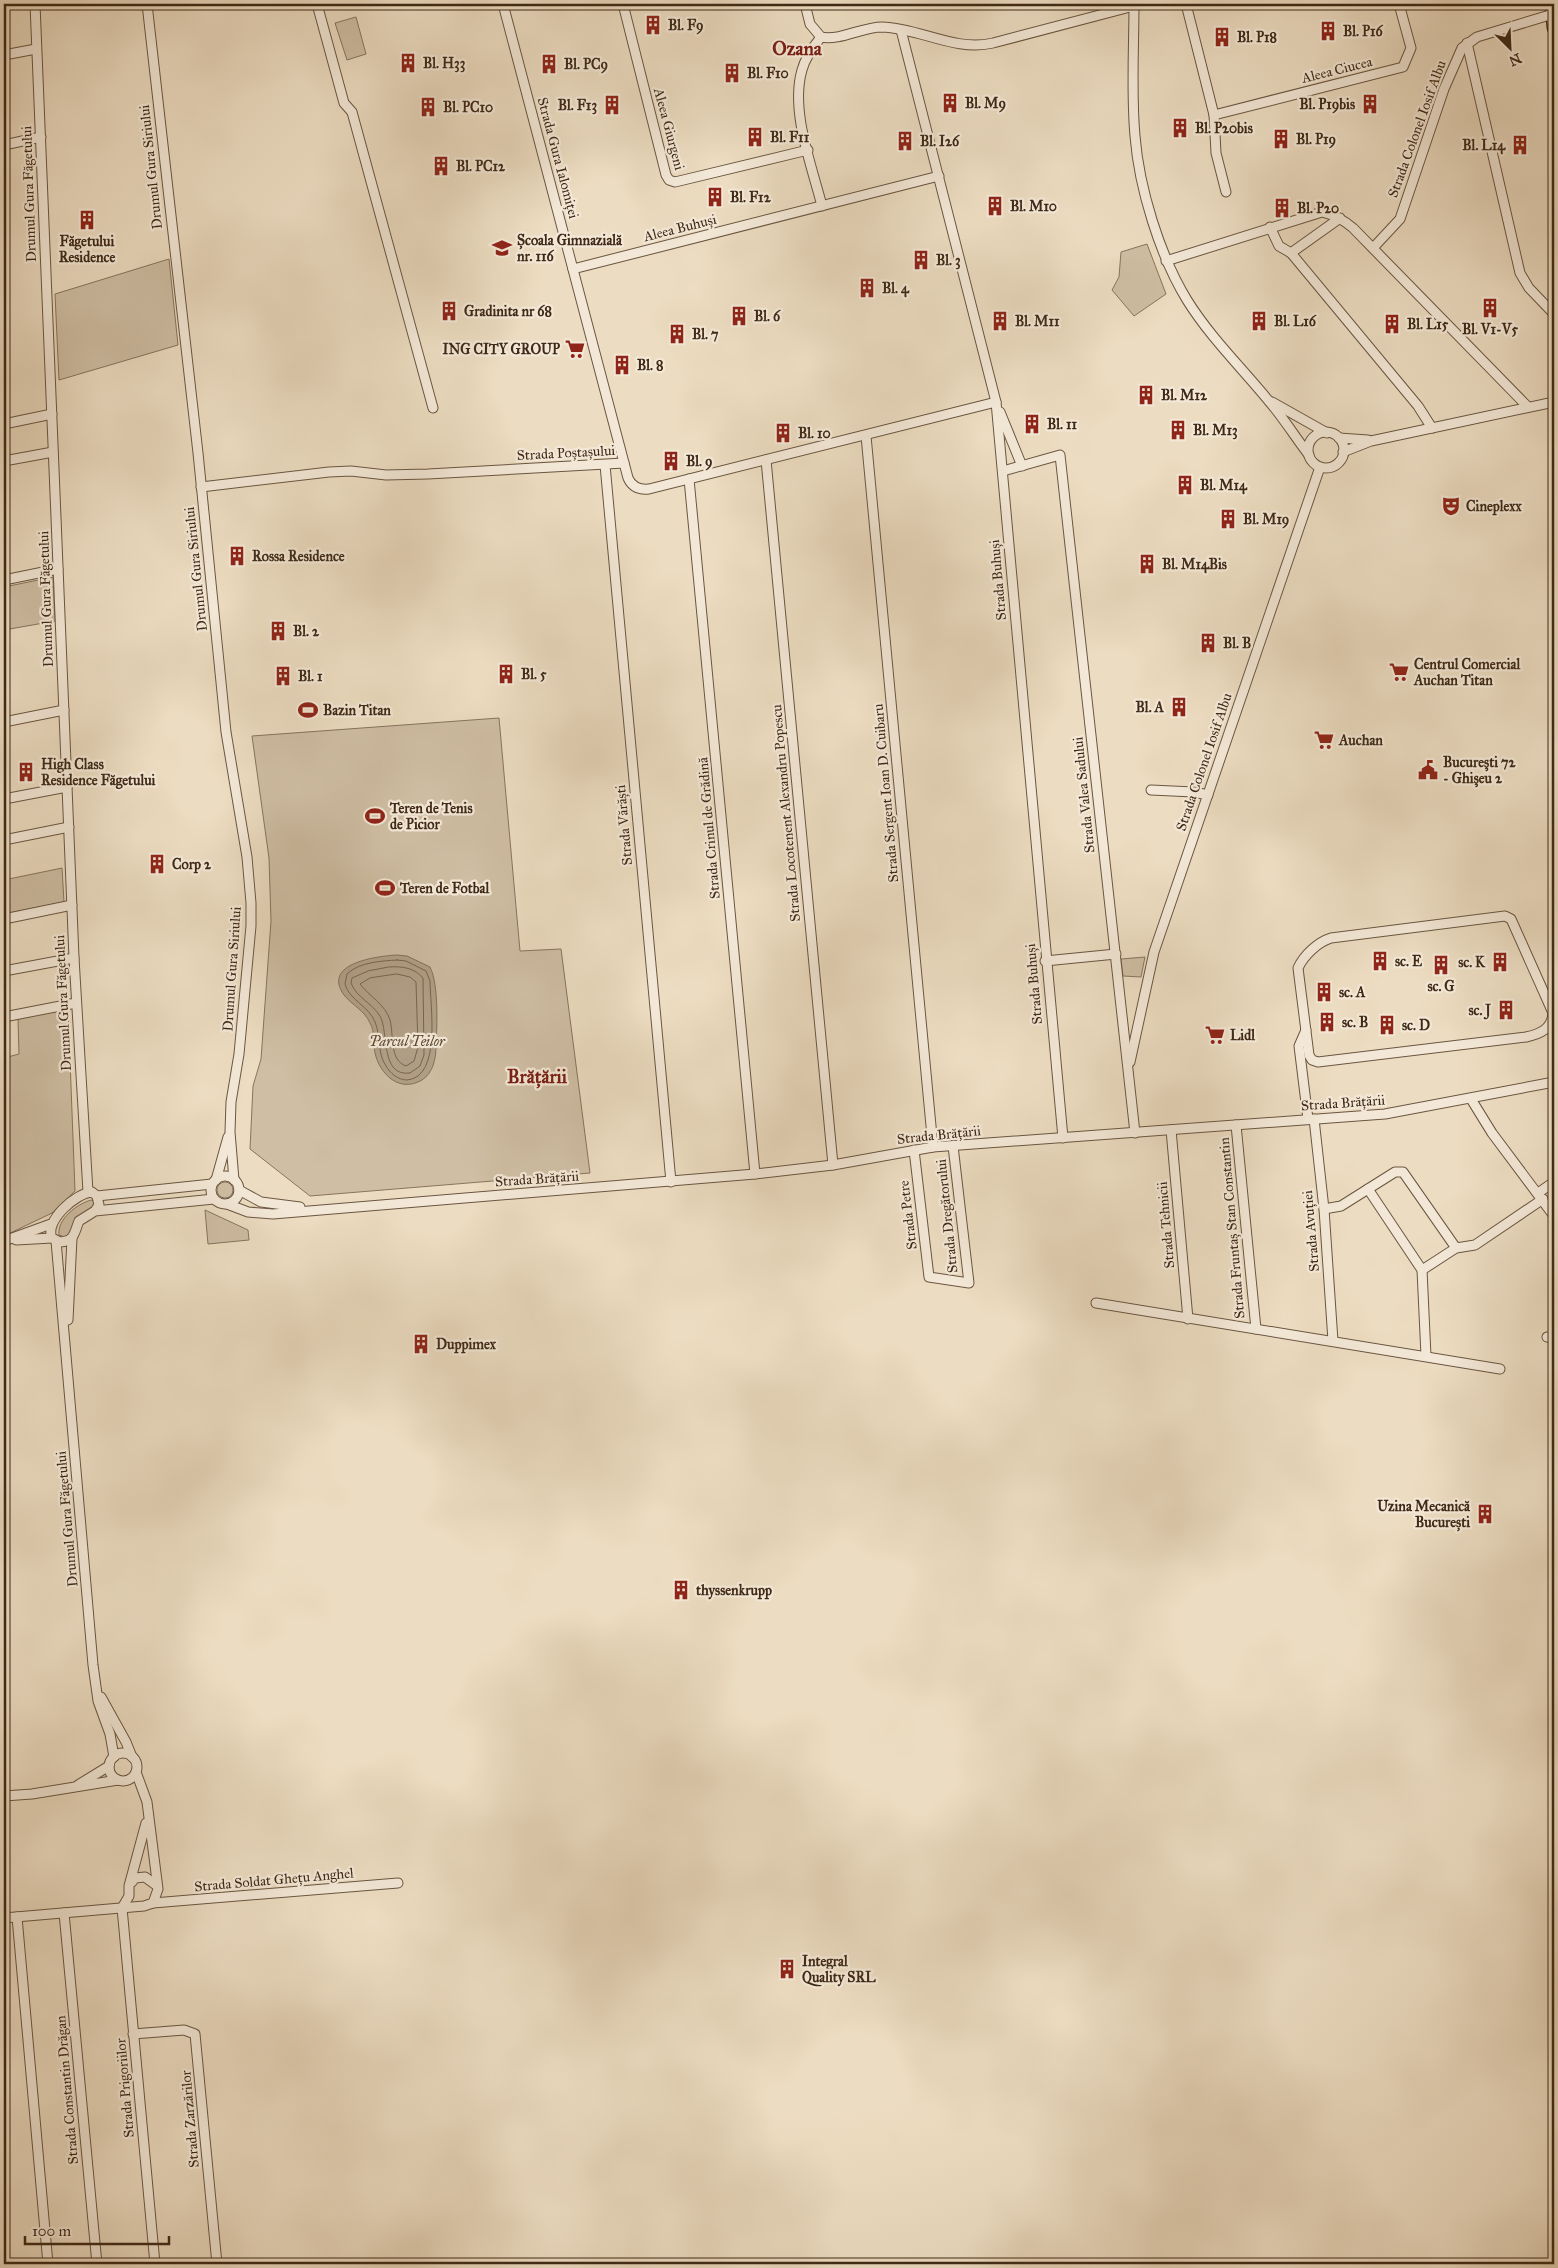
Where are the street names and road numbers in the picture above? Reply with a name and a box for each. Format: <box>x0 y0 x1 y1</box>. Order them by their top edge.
street label: Aleea Ciucea <box>1299 53 1374 87</box>
street label: Strada Colonel Iosif Albu <box>1384 58 1450 200</box>
street label: Aleea Giurgeni <box>650 85 688 172</box>
street label: Strada Gura Ialomiței <box>534 95 582 221</box>
street label: Drumul Gura Siriului <box>136 104 166 230</box>
street label: Drumul Gura Făgetului <box>18 125 40 262</box>
street label: Aleea Buhuși <box>641 211 718 246</box>
street label: Strada Poștașului <box>516 442 616 464</box>
street label: Drumul Gura Siriului <box>181 506 211 632</box>
street label: Drumul Gura Făgetului <box>35 530 57 667</box>
street label: Strada Buhuși <box>986 539 1010 621</box>
street label: Strada Colonel Iosif Albu <box>1172 690 1236 833</box>
street label: Strada Sergent Ioan D. Cuibaru <box>870 702 902 883</box>
street label: Strada Locotenent Alexandru Popescu <box>768 703 804 922</box>
street label: Strada Valea Sadului <box>1069 736 1099 854</box>
street label: Strada Crinul de Grădină <box>694 756 724 900</box>
street label: Strada Vărăști <box>612 784 636 866</box>
street label: Drumul Gura Siriului <box>219 906 245 1032</box>
street label: Drumul Gura Făgetului <box>51 934 75 1072</box>
street label: Strada Buhuși <box>1022 943 1046 1025</box>
street label: Strada Brățării <box>1300 1092 1386 1114</box>
street label: Strada Brățării <box>896 1122 982 1148</box>
street label: Strada Fruntaș Stan Constantin <box>1216 1136 1248 1319</box>
street label: Strada Dregătorului <box>933 1158 961 1274</box>
street label: Strada Brățării <box>494 1168 580 1190</box>
street label: Strada Petre <box>895 1179 921 1251</box>
street label: Strada Tehnicii <box>1154 1181 1178 1269</box>
street label: Strada Avuției <box>1299 1189 1323 1272</box>
street label: Drumul Gura Făgetului <box>53 1450 81 1588</box>
street label: Strada Soldat Ghețu Anghel <box>194 1865 355 1895</box>
street label: Strada Constantin Drăgan <box>52 2014 82 2165</box>
street label: Strada Prigoriilor <box>112 2037 138 2138</box>
street label: Strada Zarzărilor <box>177 2069 203 2168</box>

